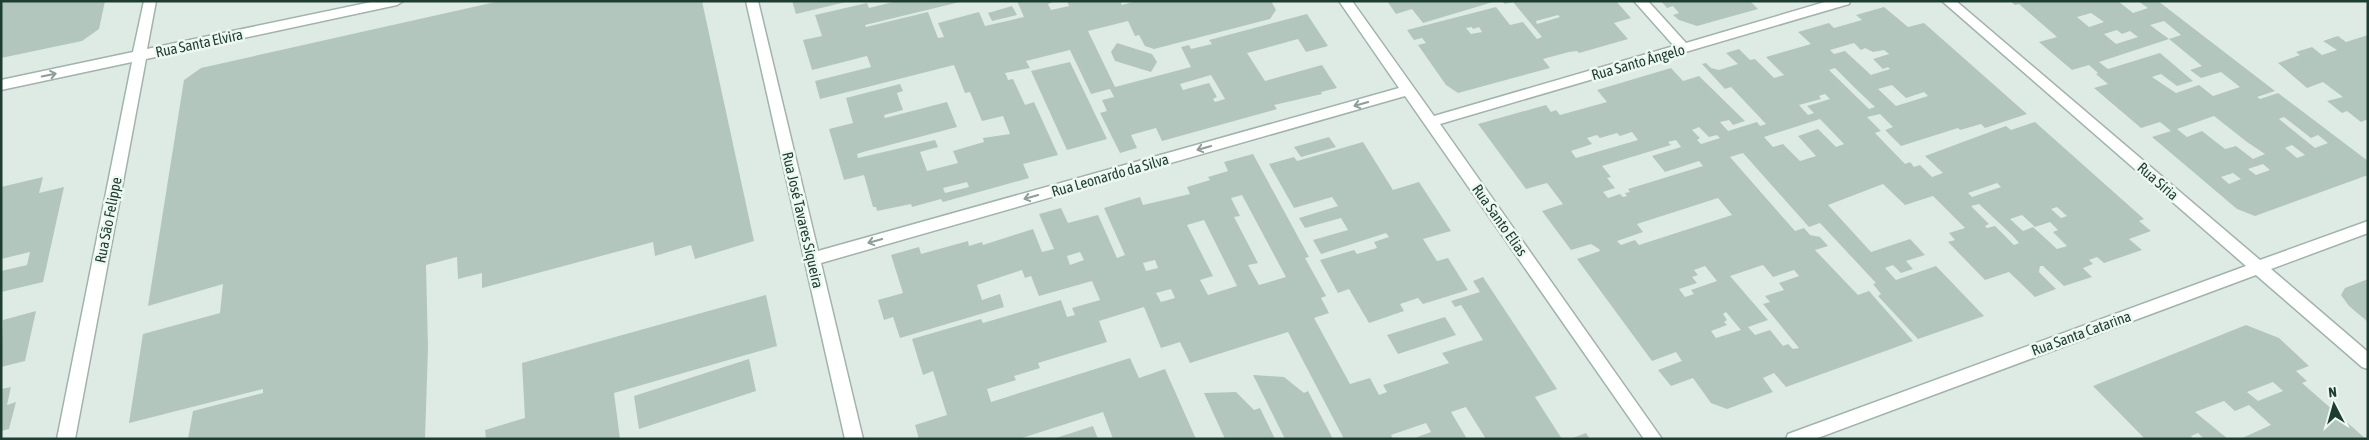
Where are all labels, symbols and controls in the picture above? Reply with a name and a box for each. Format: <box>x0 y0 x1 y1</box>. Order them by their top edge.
street label: Rua Santa Elvira <box>154 25 244 61</box>
street label: Rua Santo Ângelo <box>1589 41 1687 83</box>
one-way arrow <box>40 70 56 79</box>
one-way arrow <box>1353 99 1369 109</box>
one-way arrow <box>1197 144 1213 153</box>
street label: Rua José Tavares Siqueira <box>779 150 827 290</box>
street label: Rua Leonardo da Silva <box>1050 150 1171 200</box>
street label: Rua Síria <box>2134 159 2182 203</box>
street label: Rua São Felippe <box>91 175 125 264</box>
street label: Rua Santo Elias <box>1469 181 1531 259</box>
one-way arrow <box>1024 193 1040 202</box>
one-way arrow <box>867 237 883 247</box>
street label: Rua Santa Catarina <box>2029 307 2133 359</box>
north arrow <box>2309 380 2359 430</box>
text: N <box>2328 384 2338 400</box>

